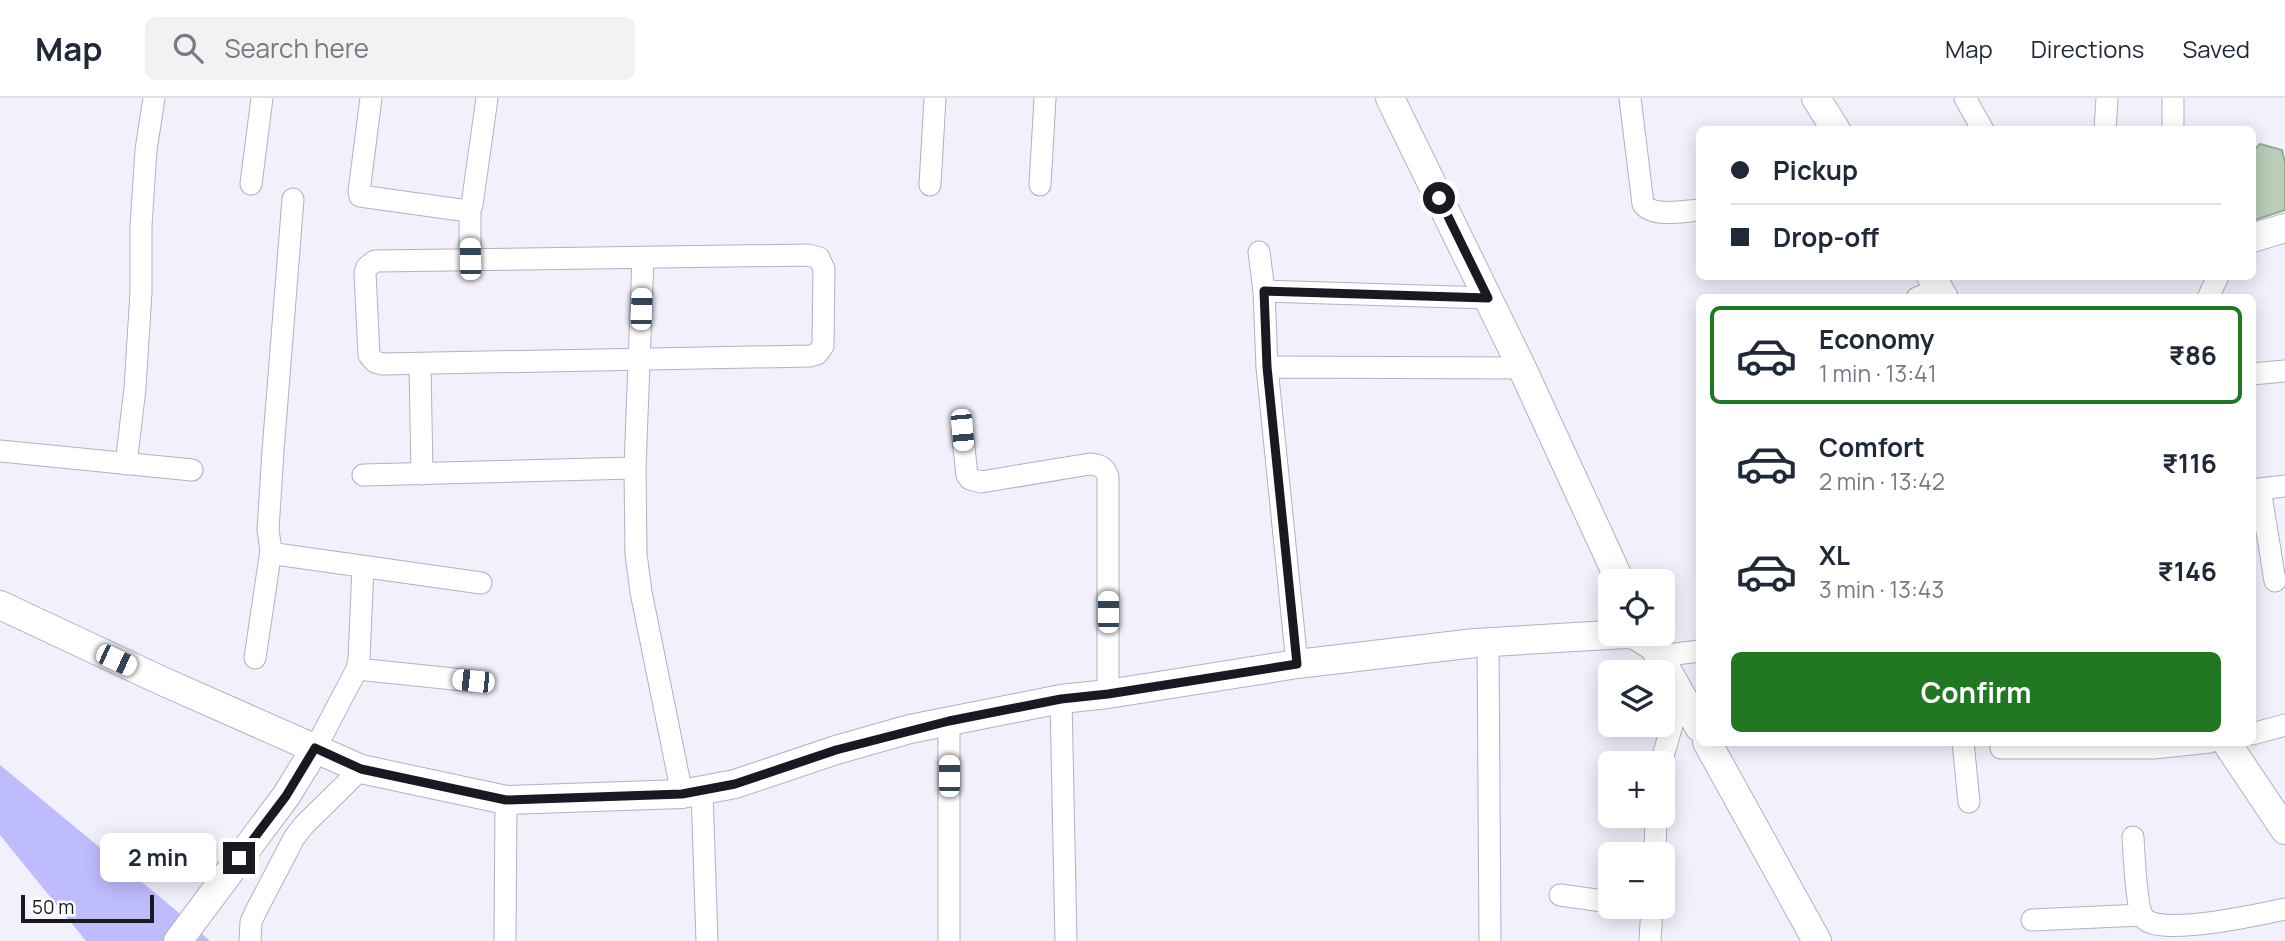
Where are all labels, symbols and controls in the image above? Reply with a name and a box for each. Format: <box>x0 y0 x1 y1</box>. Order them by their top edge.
search box <box>145 17 635 80</box>
text: Map <box>35 26 103 71</box>
icon: search <box>169 29 207 67</box>
text: Search here <box>225 30 369 66</box>
text: Map <box>1945 32 1993 65</box>
text: Directions <box>2031 32 2144 65</box>
text: Saved <box>2182 32 2250 65</box>
text: Pickup <box>1773 152 1858 188</box>
route start <box>1423 182 1455 214</box>
text: Drop-off <box>1773 219 1879 255</box>
car <box>460 238 481 280</box>
car <box>630 288 653 330</box>
text: Economy <box>1819 321 1934 357</box>
icon: car <box>1735 324 1798 387</box>
text: ₹86 <box>2169 337 2217 373</box>
text: 1 min · 13:41 <box>1819 357 1937 389</box>
car <box>950 408 975 452</box>
text: Comfort <box>1819 429 1925 465</box>
icon: car <box>1735 432 1798 495</box>
text: ₹116 <box>2162 445 2217 481</box>
text: 2 min · 13:42 <box>1819 465 1945 497</box>
text: XL <box>1819 537 1850 573</box>
icon: car <box>1735 540 1798 603</box>
text: ₹146 <box>2158 553 2217 589</box>
map controls <box>1598 569 1675 919</box>
button: locate <box>1598 569 1675 646</box>
text: 3 min · 13:43 <box>1819 573 1944 605</box>
car <box>1098 591 1119 633</box>
car <box>93 642 140 678</box>
button: Confirm <box>1731 652 2221 732</box>
button: layers <box>1598 660 1675 737</box>
car <box>452 668 495 694</box>
button: + <box>1598 751 1675 828</box>
car <box>939 755 960 797</box>
callout: 2 min <box>99 834 215 882</box>
text: 2 min <box>128 841 188 873</box>
route end <box>223 842 255 874</box>
button: − <box>1598 842 1675 919</box>
scale bar <box>21 892 154 924</box>
text: 50 m <box>32 894 74 920</box>

